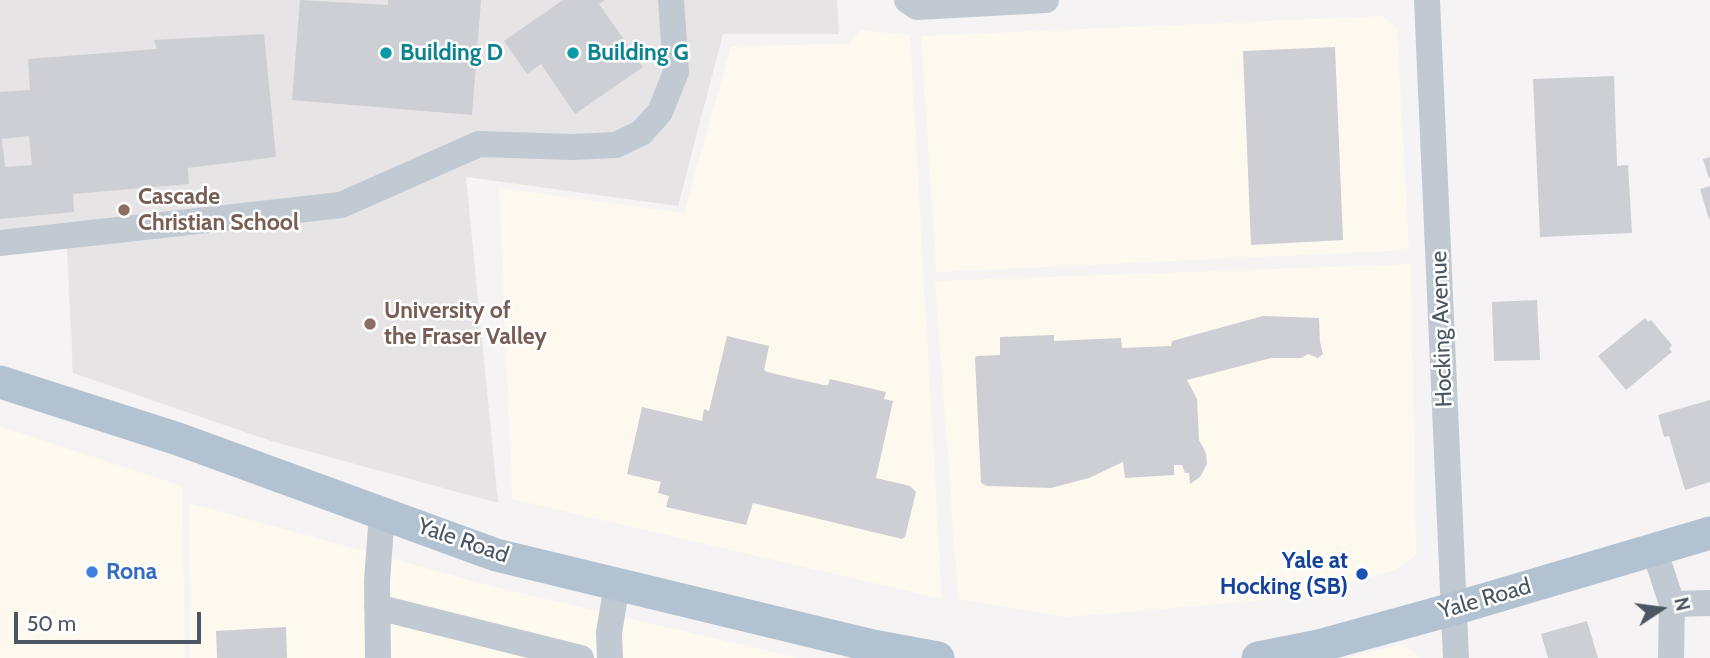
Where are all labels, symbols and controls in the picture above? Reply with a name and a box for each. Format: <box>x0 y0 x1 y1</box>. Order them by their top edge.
place label: Building D <box>400 39 503 67</box>
place label: Building G <box>587 39 689 67</box>
marker: Building D <box>378 45 394 61</box>
marker: Building G <box>565 45 581 61</box>
place label: Cascade Christian School <box>138 183 299 237</box>
marker: Cascade Christian School <box>116 202 132 218</box>
street label: Hocking Avenue <box>1425 250 1459 408</box>
place label: University of the Fraser Valley <box>384 297 547 351</box>
marker: University of the Fraser Valley <box>362 316 378 332</box>
street label: Yale Road <box>414 513 512 569</box>
place label: Yale at Hocking (SB) <box>1220 547 1348 601</box>
place label: Rona <box>106 558 157 586</box>
marker: Rona <box>84 564 100 580</box>
marker: Yale at Hocking (SB) <box>1354 566 1370 582</box>
street label: Yale Road <box>1436 573 1534 625</box>
north arrow <box>1626 574 1696 644</box>
text: N <box>1669 595 1695 613</box>
scale bar <box>18 598 205 642</box>
text: 50 m <box>27 611 76 636</box>

